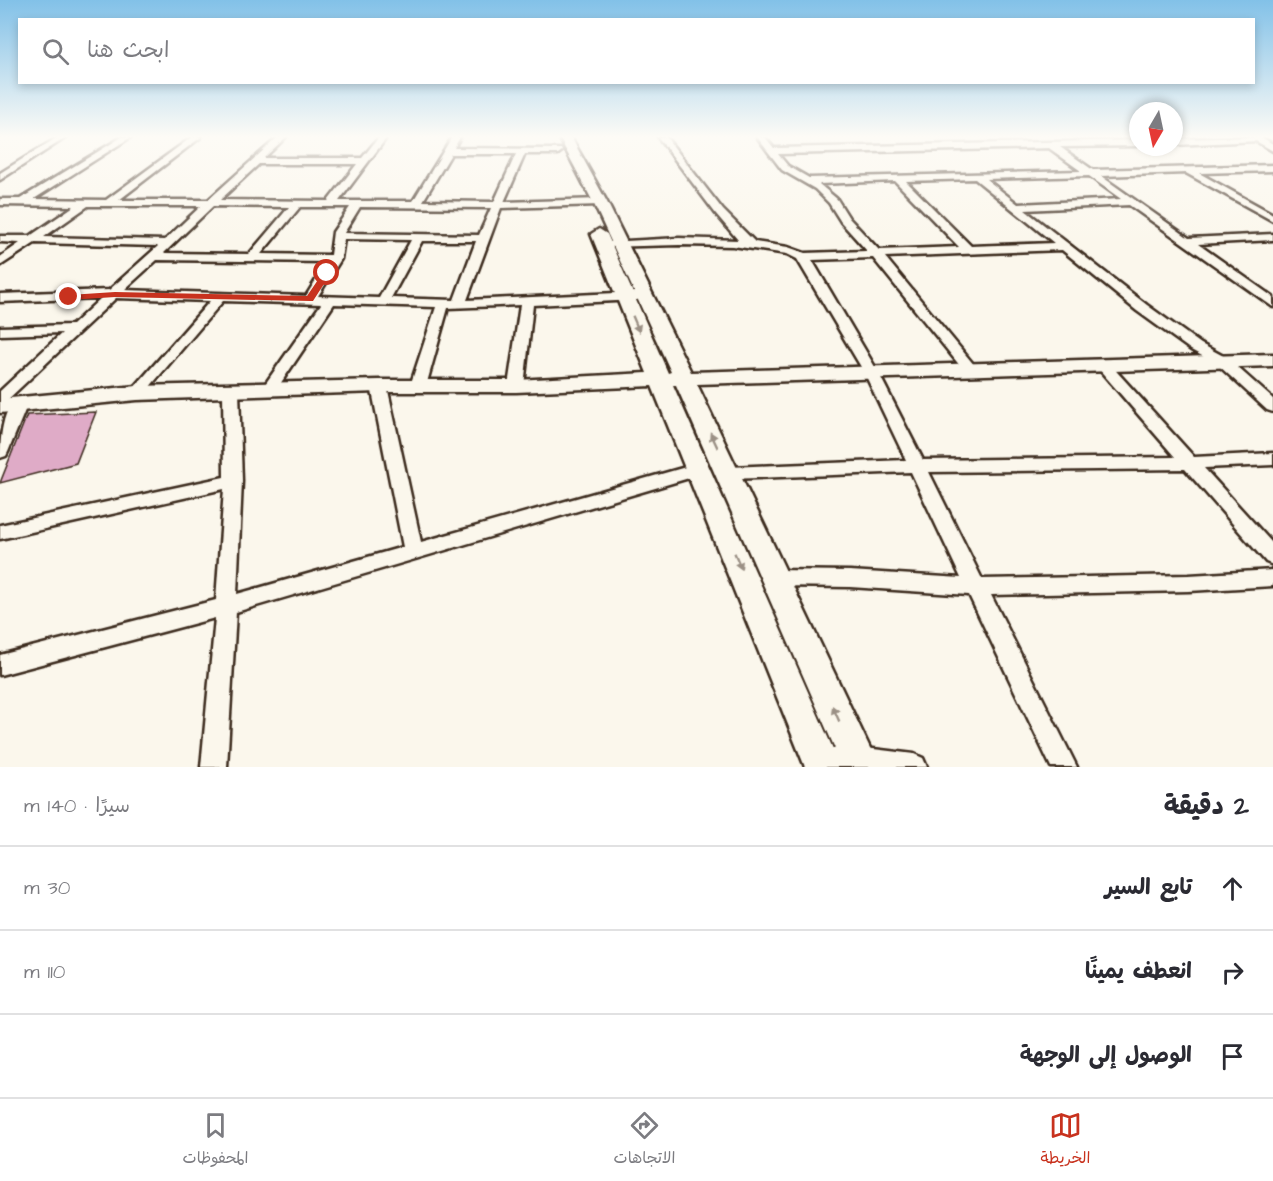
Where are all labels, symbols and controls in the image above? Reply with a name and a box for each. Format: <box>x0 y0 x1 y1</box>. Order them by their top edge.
search box <box>18 18 1255 84</box>
icon: search <box>39 35 72 68</box>
text: ابحث هنا <box>87 35 169 66</box>
north arrow <box>1129 102 1183 156</box>
route start <box>313 259 339 285</box>
route end <box>55 283 81 309</box>
one-way arrow <box>631 315 641 333</box>
one-way arrow <box>709 432 718 449</box>
one-way arrow <box>733 552 743 570</box>
one-way arrow <box>832 705 841 722</box>
text: 2 دقيقة <box>1164 788 1249 824</box>
text: سيرًا · 140 m <box>24 792 130 820</box>
text: تابع السير <box>1105 872 1192 903</box>
icon: ahead <box>1216 872 1249 905</box>
text: 30 m <box>24 874 70 902</box>
text: انعطف يمينًا <box>1085 956 1192 987</box>
icon: right <box>1216 956 1249 989</box>
text: 110 m <box>24 958 65 986</box>
text: الوصول إلى الوجهة <box>1020 1040 1192 1071</box>
icon: arrive <box>1216 1040 1249 1073</box>
tab: المحفوظات <box>183 1109 248 1172</box>
tab: الاتجاهات <box>614 1109 675 1172</box>
tab: الخريطة <box>1041 1109 1090 1172</box>

